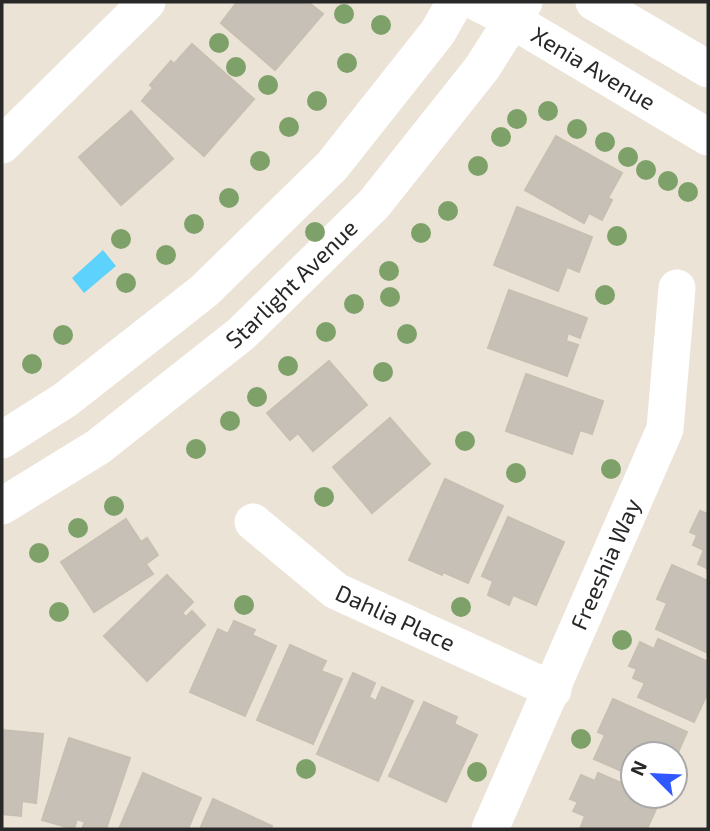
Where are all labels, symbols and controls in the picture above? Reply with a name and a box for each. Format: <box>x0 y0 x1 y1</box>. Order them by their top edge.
street label: Xenia Avenue <box>527 20 661 116</box>
street label: Starlight Avenue <box>220 213 363 354</box>
street label: Freeshia Way <box>564 494 646 634</box>
street label: Dahlia Place <box>332 578 460 656</box>
north arrow <box>619 740 689 810</box>
text: N <box>625 757 651 779</box>

